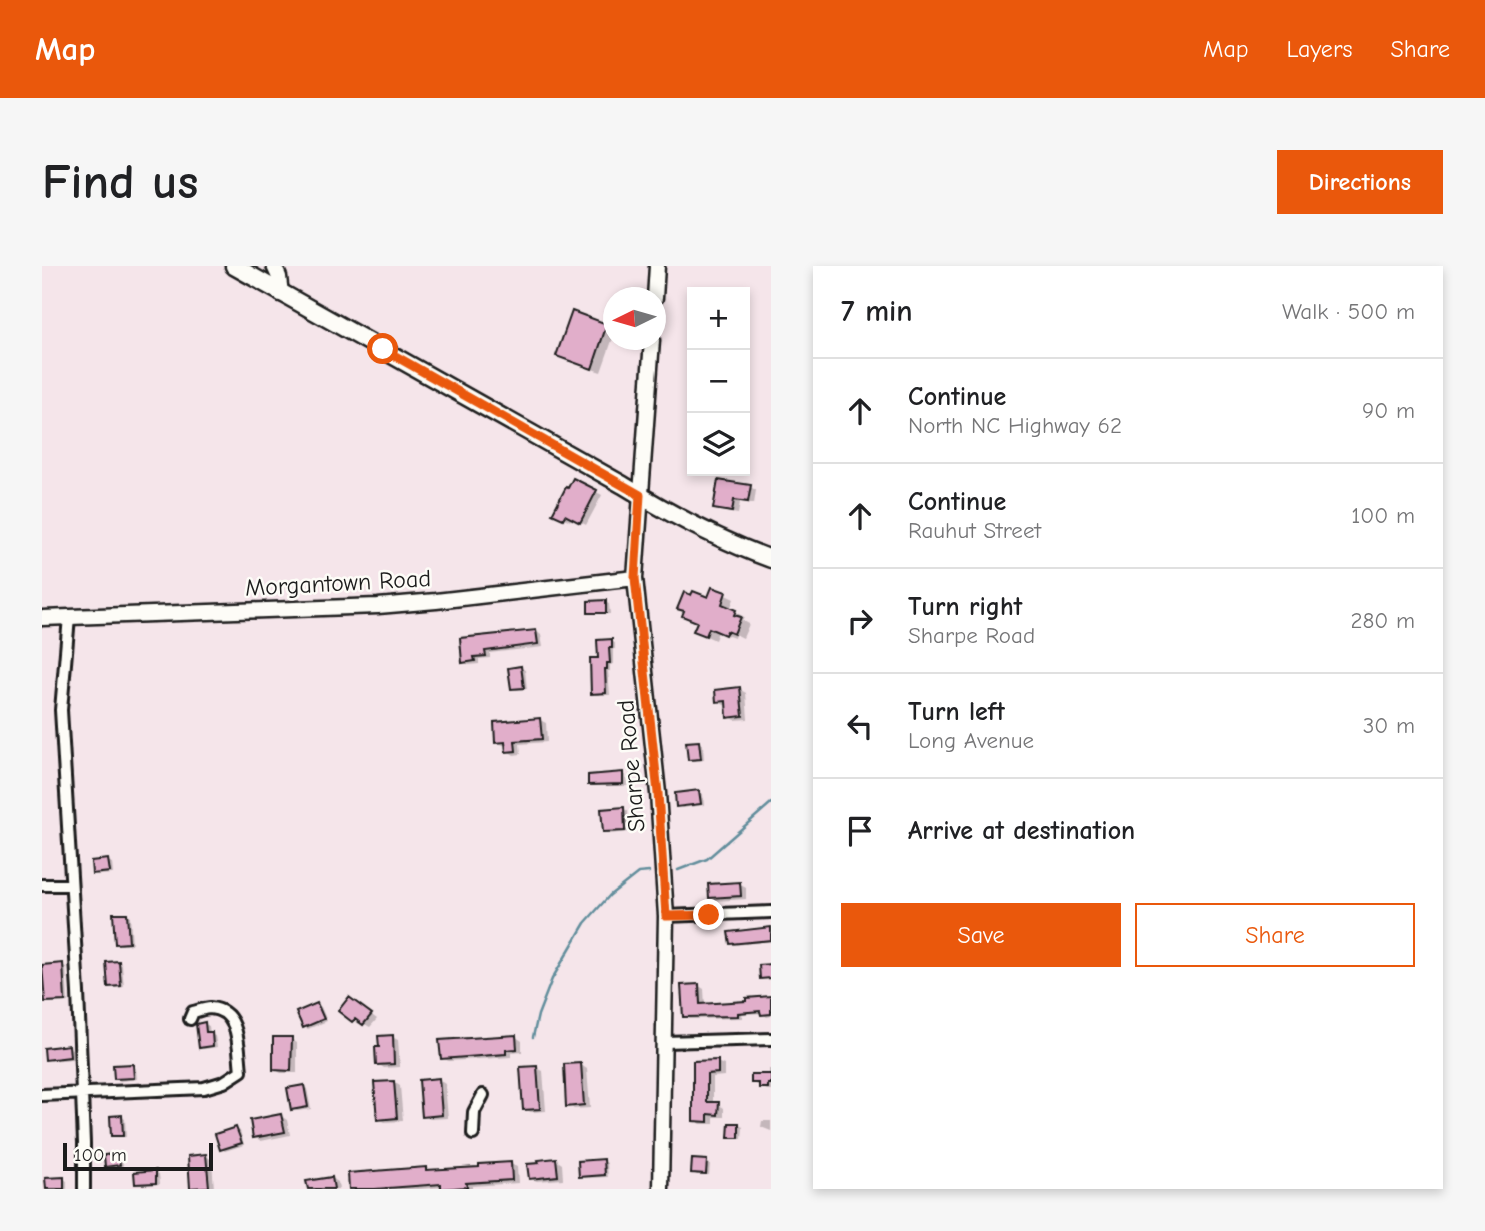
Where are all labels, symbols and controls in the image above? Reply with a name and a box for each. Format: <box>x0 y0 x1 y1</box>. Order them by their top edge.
text: Map <box>35 30 96 68</box>
text: Map <box>1203 35 1249 63</box>
text: Layers <box>1287 35 1352 63</box>
text: Share <box>1390 35 1450 63</box>
button: Directions <box>1277 150 1443 214</box>
text: Find us <box>42 154 198 210</box>
north arrow <box>603 287 666 350</box>
map controls <box>687 287 750 476</box>
button: + <box>687 287 750 350</box>
text: 7 min <box>841 294 913 329</box>
text: Walk · 500 m <box>1282 298 1415 325</box>
route start <box>367 333 398 364</box>
button: − <box>687 350 750 413</box>
text: Continue <box>908 382 1006 412</box>
icon: ahead <box>841 392 879 430</box>
text: 90 m <box>1362 397 1415 424</box>
text: North NC Highway 62 <box>908 412 1122 439</box>
button: layers <box>687 413 750 476</box>
text: Continue <box>908 487 1006 517</box>
icon: ahead <box>841 497 879 535</box>
text: 100 m <box>1351 502 1415 529</box>
text: Rauhut Street <box>908 517 1041 544</box>
street label: Morgantown Road <box>244 564 432 602</box>
text: Turn right <box>908 592 1022 622</box>
icon: right <box>841 602 879 640</box>
text: 280 m <box>1350 607 1415 634</box>
text: Sharpe Road <box>908 622 1035 649</box>
text: Turn left <box>908 697 1005 727</box>
street label: Sharpe Road <box>611 699 651 833</box>
icon: left <box>841 707 879 745</box>
text: 30 m <box>1363 712 1415 739</box>
text: Long Avenue <box>908 727 1034 754</box>
icon: arrive <box>841 812 879 850</box>
text: Arrive at destination <box>908 816 1135 846</box>
route end <box>693 899 724 930</box>
button: Save <box>841 903 1121 967</box>
button: Share <box>1135 903 1415 967</box>
scale bar <box>63 1140 214 1172</box>
text: 100 m <box>74 1144 127 1166</box>

